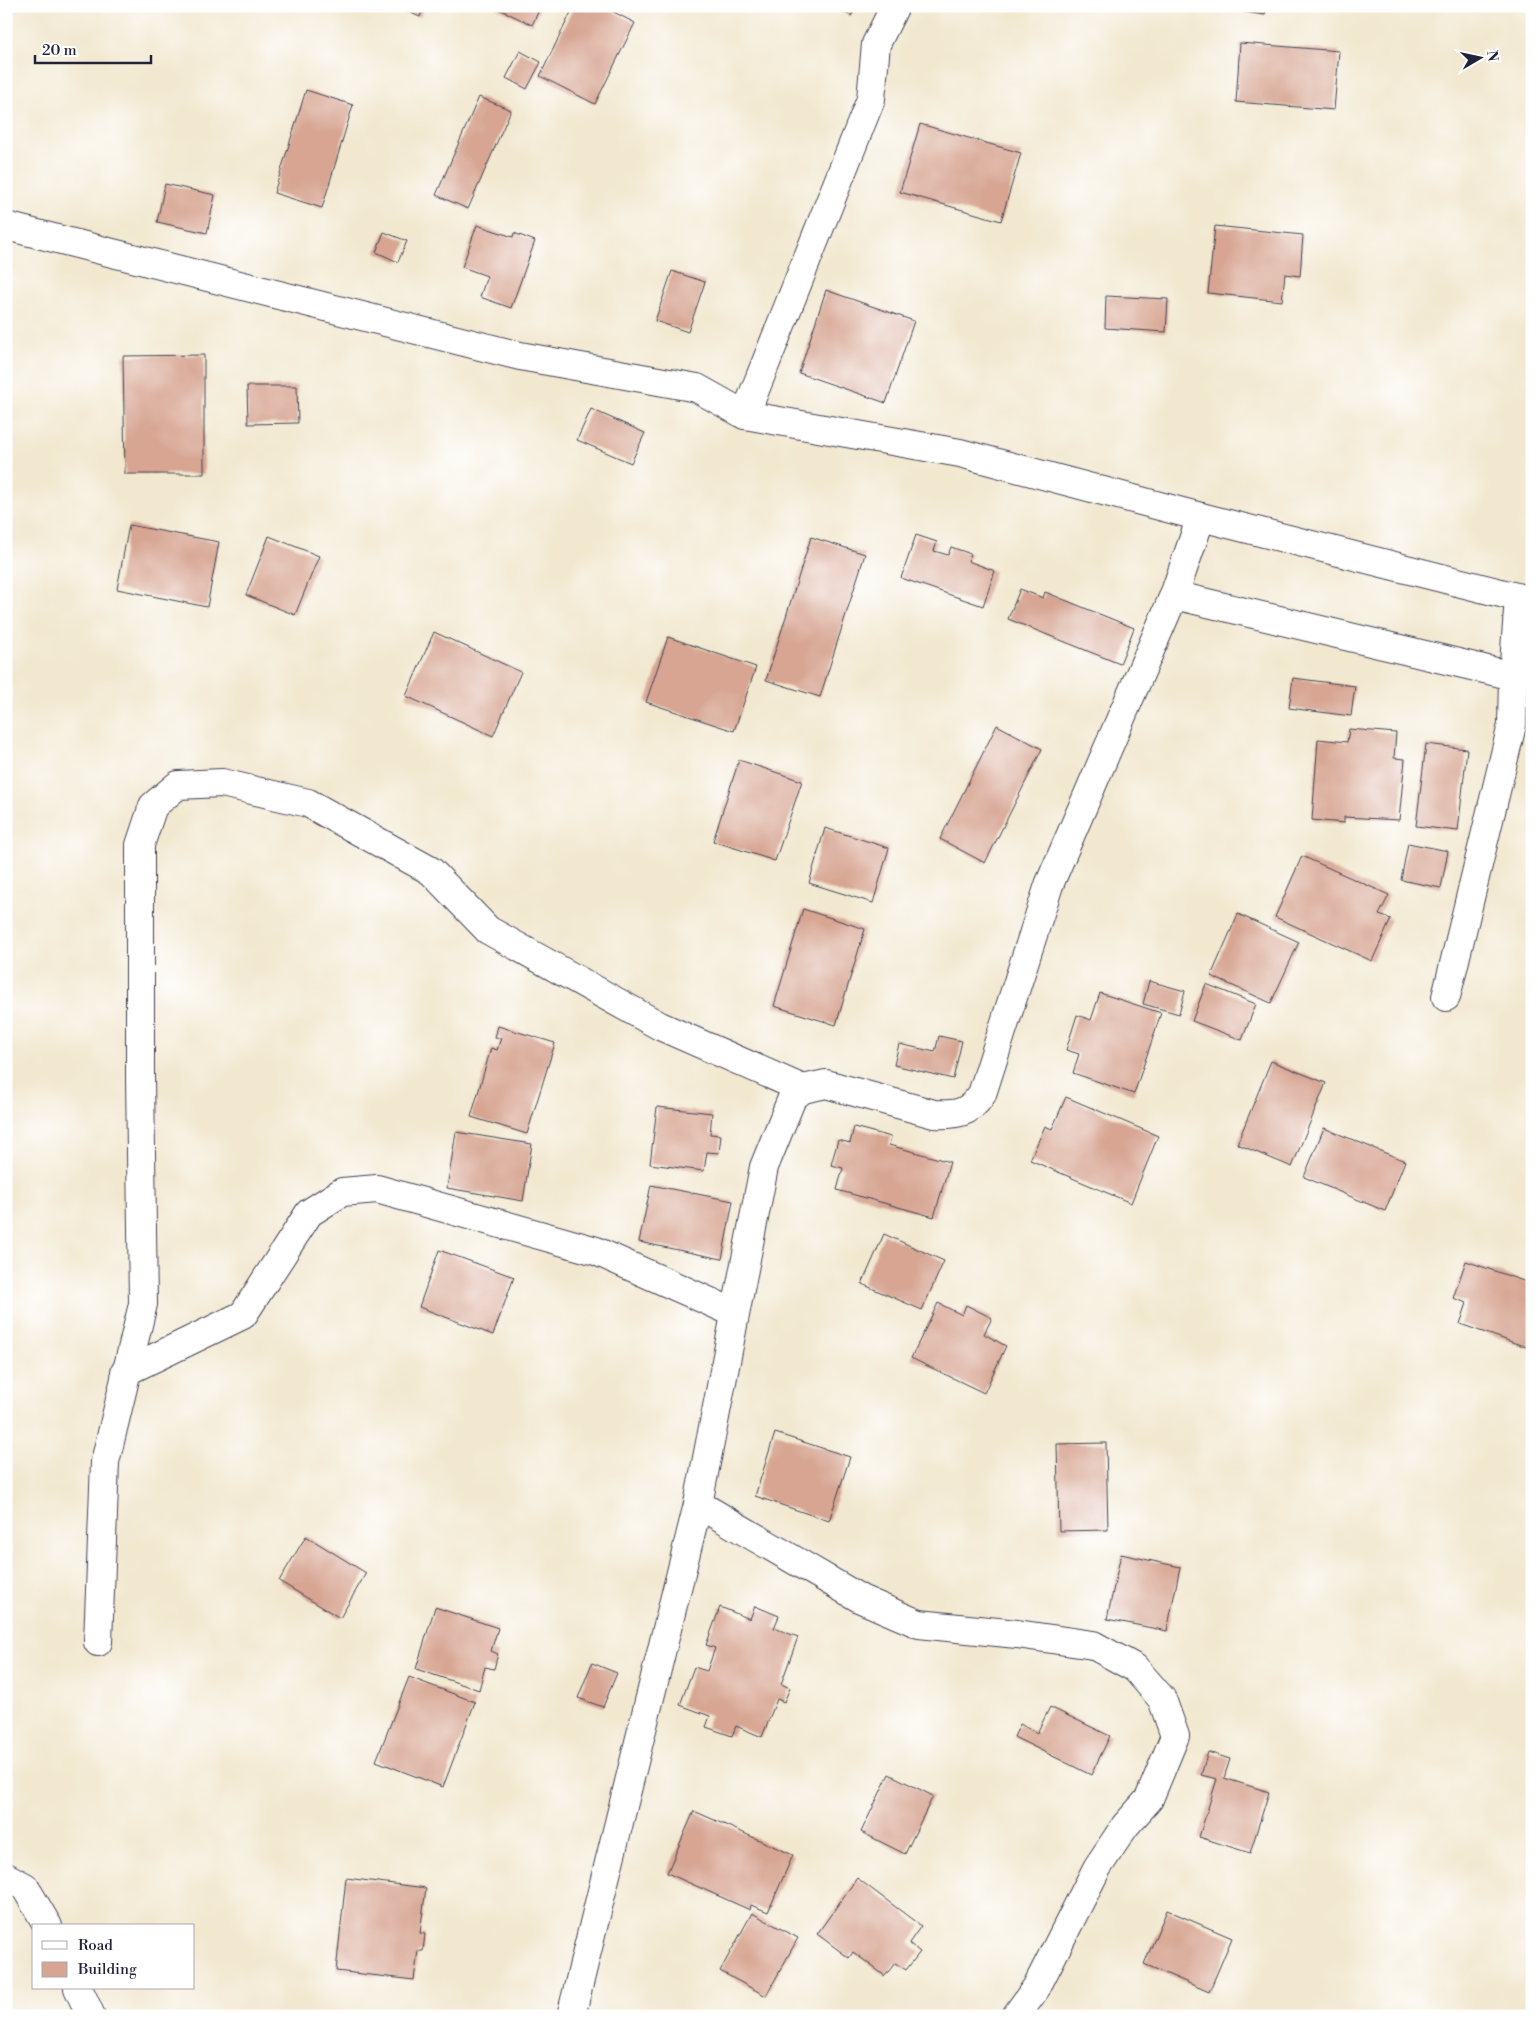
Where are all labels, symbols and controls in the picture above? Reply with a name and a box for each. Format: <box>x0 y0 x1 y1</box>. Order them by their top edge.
scale bar <box>35 32 151 64</box>
north arrow <box>1456 32 1506 82</box>
text: 20 m <box>42 41 77 60</box>
text: N <box>1482 49 1502 63</box>
legend <box>32 1924 195 1990</box>
text: Road <box>78 1936 113 1955</box>
text: Building <box>77 1960 137 1979</box>

